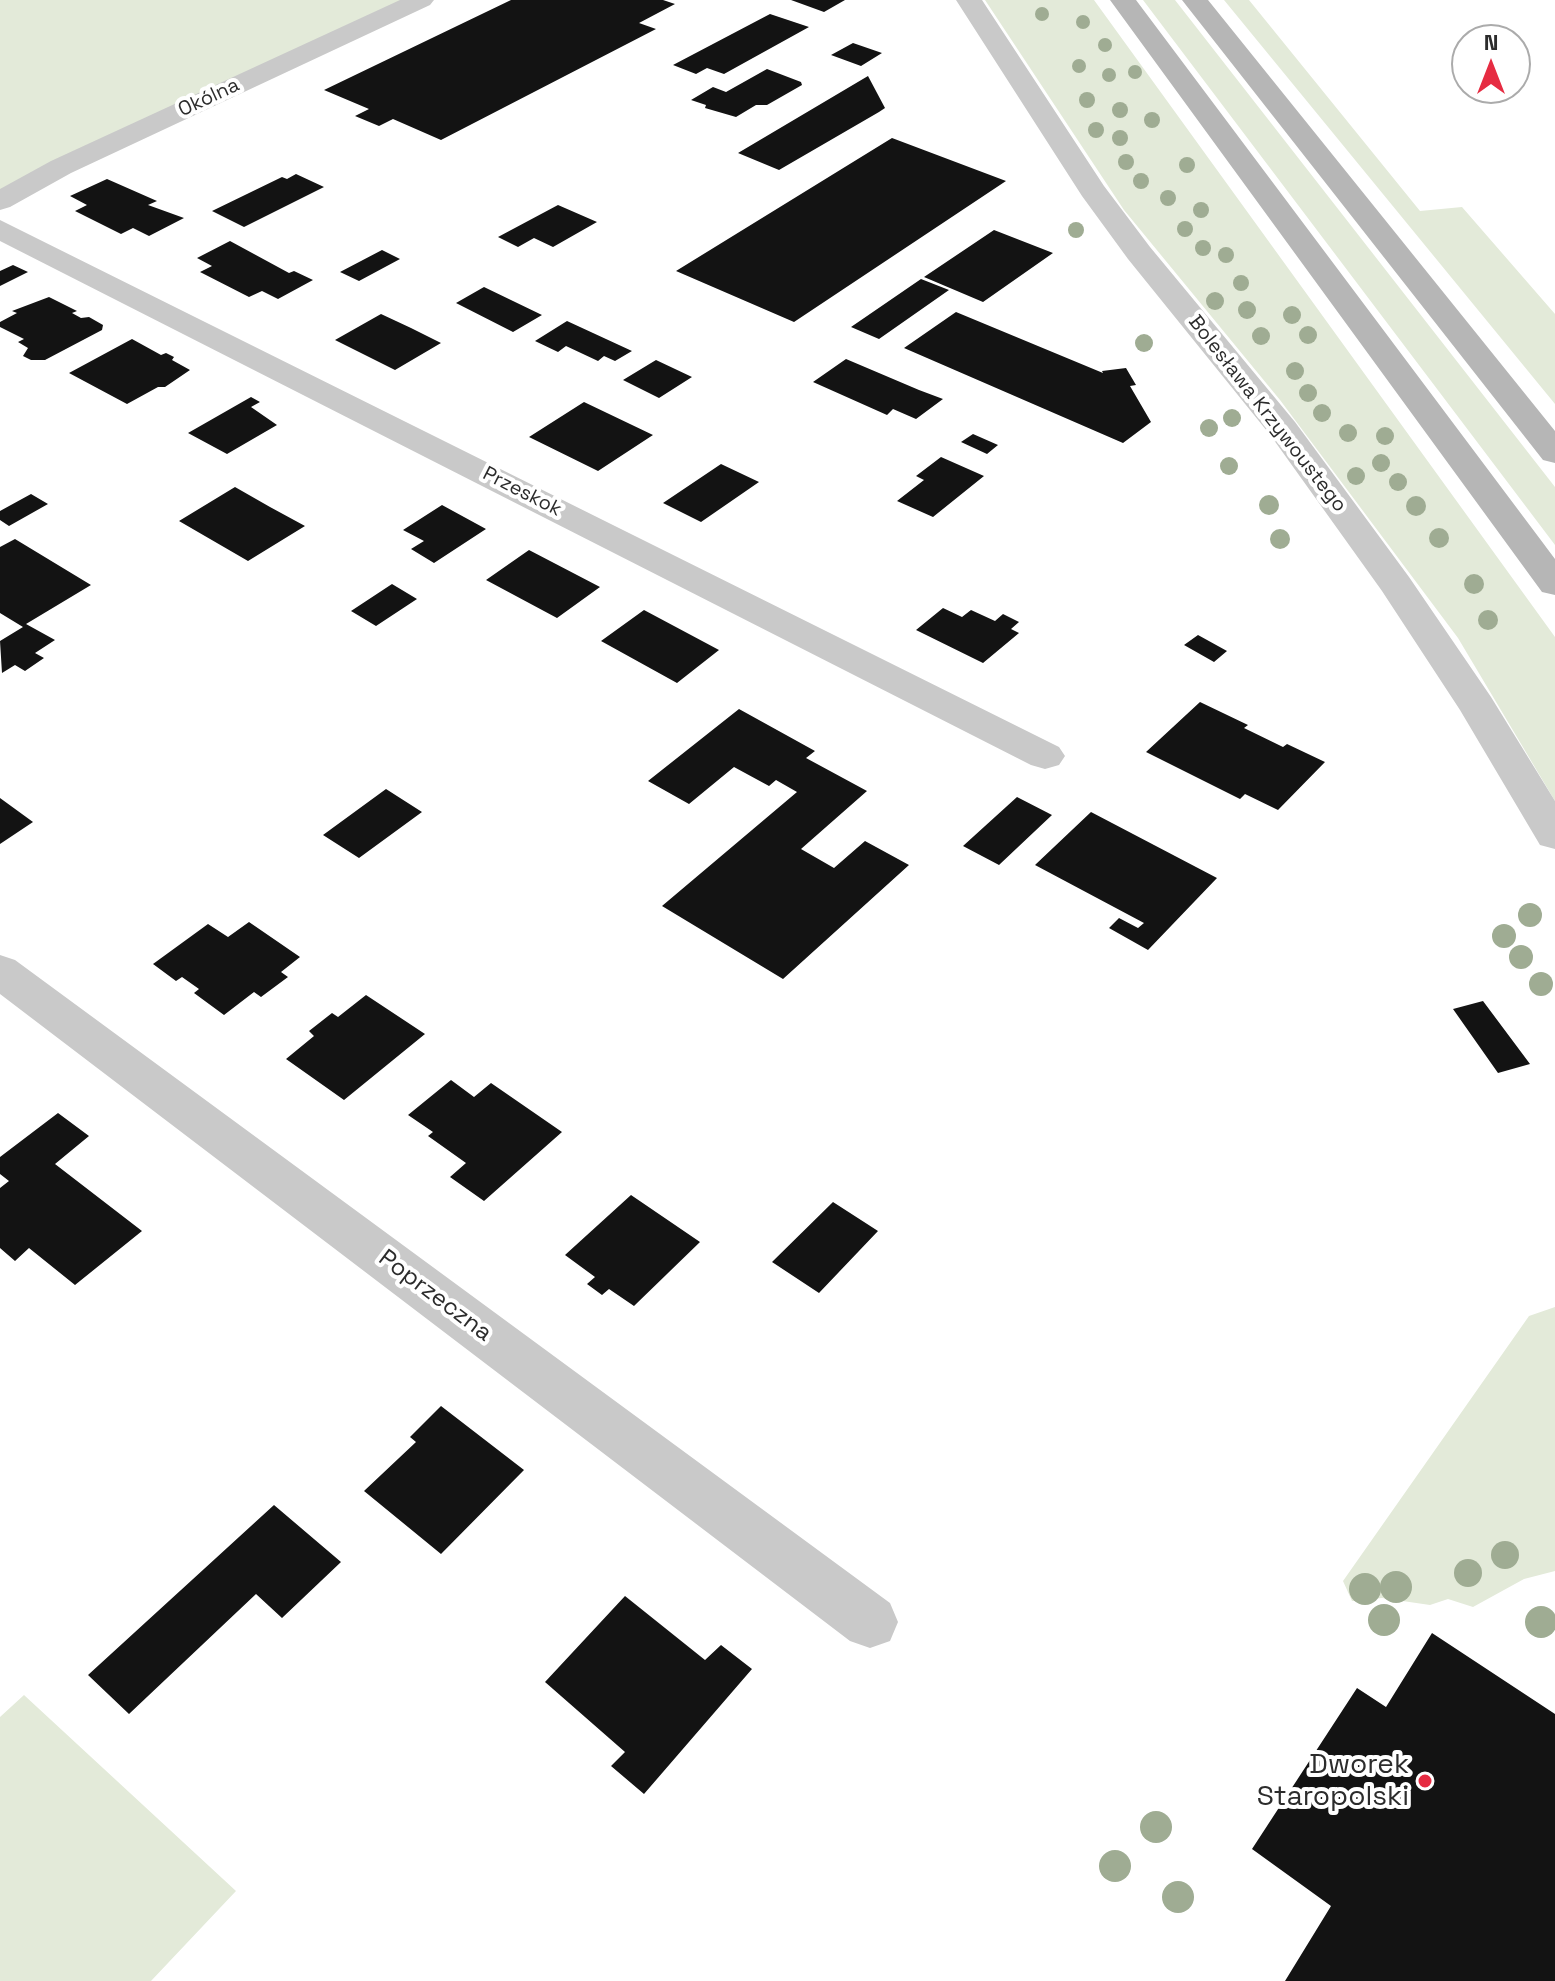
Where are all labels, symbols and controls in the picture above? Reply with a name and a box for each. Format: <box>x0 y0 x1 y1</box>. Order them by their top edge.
north arrow <box>1451 24 1531 104</box>
text: N <box>1484 28 1498 56</box>
street label: Okólna <box>175 73 243 123</box>
street label: Bolesława Krzywoustego <box>1183 311 1351 517</box>
street label: Przeskok <box>479 462 565 522</box>
street label: Poprzeczna <box>373 1244 497 1348</box>
place label: Dworek Staropolski <box>1257 1748 1409 1814</box>
marker: Dworek Staropolski <box>1416 1772 1434 1790</box>

